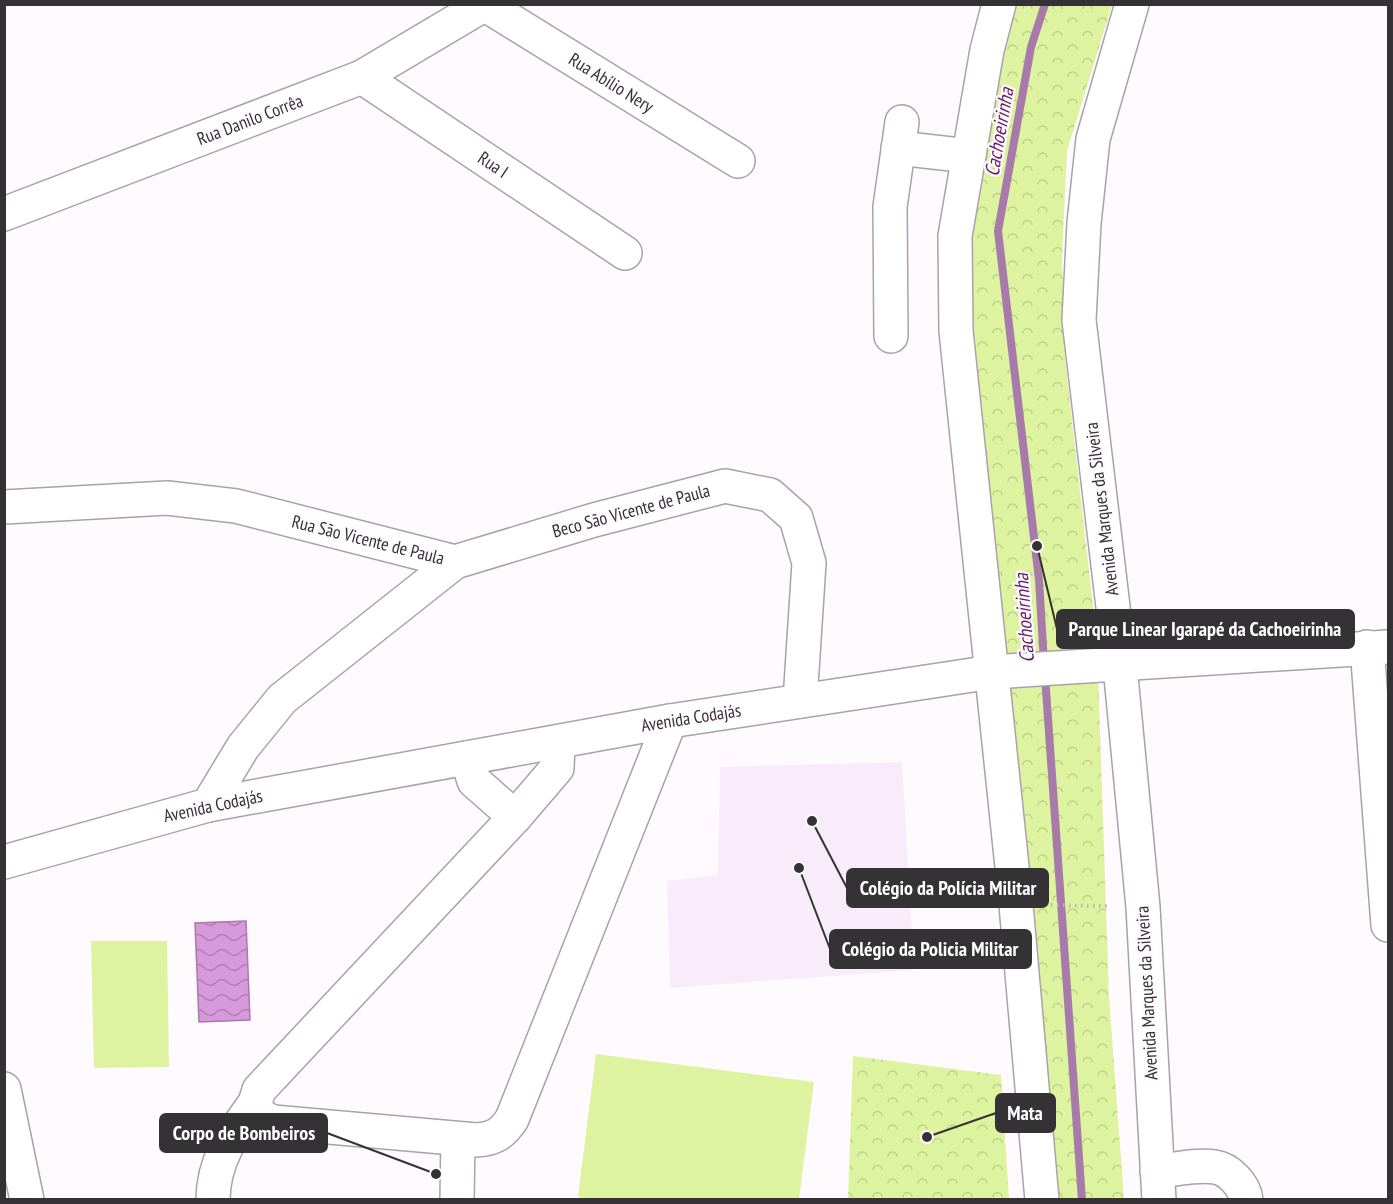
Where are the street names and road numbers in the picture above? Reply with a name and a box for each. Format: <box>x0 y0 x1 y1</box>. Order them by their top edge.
street label: Rua Abílio Nery <box>565 47 658 118</box>
street label: Rua Danilo Corrêa <box>194 89 306 150</box>
street label: Rua I <box>474 146 513 183</box>
street label: Avenida Marques da Silveira <box>1079 421 1124 597</box>
street label: Beco São Vicente de Paula <box>549 478 712 543</box>
street label: Rua São Vicente de Paula <box>289 509 447 570</box>
street label: Avenida Codajás <box>639 698 742 737</box>
street label: Avenida Codajás <box>161 784 265 827</box>
street label: Avenida Marques da Silveira <box>1130 905 1163 1081</box>

